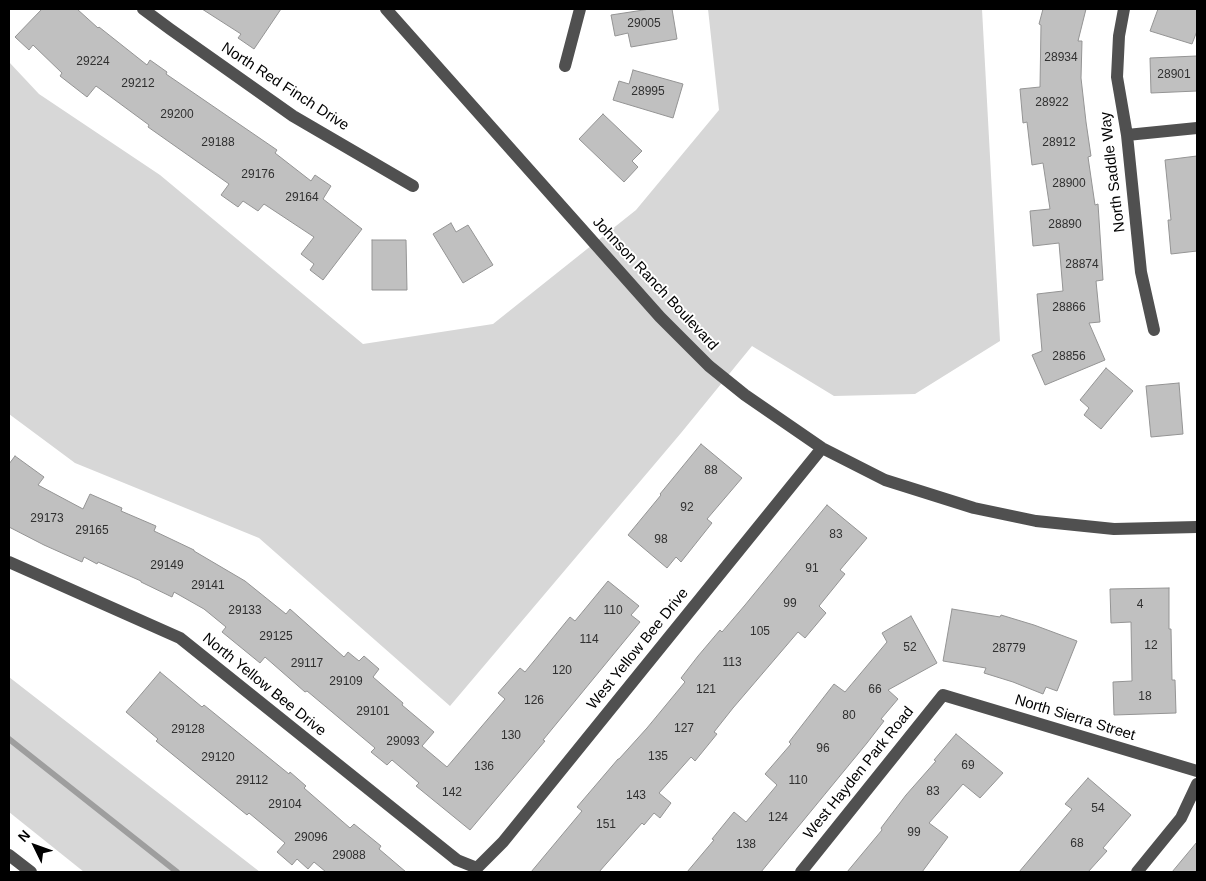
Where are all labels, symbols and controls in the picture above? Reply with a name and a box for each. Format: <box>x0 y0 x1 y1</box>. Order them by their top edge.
house number: 29005 <box>627 17 661 31</box>
street label: North Red Finch Drive <box>218 39 352 135</box>
house number: 28934 <box>1044 51 1078 65</box>
house number: 29224 <box>76 55 110 69</box>
house number: 28901 <box>1157 68 1191 82</box>
house number: 29212 <box>121 77 155 91</box>
house number: 28995 <box>631 85 665 99</box>
house number: 28922 <box>1035 96 1069 110</box>
house number: 29200 <box>160 108 194 122</box>
street label: North Saddle Way <box>1097 111 1129 233</box>
house number: 29188 <box>201 136 235 150</box>
house number: 28912 <box>1042 136 1076 150</box>
house number: 29176 <box>241 168 275 182</box>
house number: 28900 <box>1052 177 1086 191</box>
house number: 29164 <box>285 191 319 205</box>
street label: Johnson Ranch Boulevard <box>588 214 722 354</box>
house number: 28890 <box>1048 218 1082 232</box>
house number: 28874 <box>1065 258 1099 272</box>
house number: 28866 <box>1052 301 1086 315</box>
house number: 28856 <box>1052 350 1086 364</box>
house number: 88 <box>704 464 718 478</box>
house number: 92 <box>680 501 694 515</box>
house number: 29173 <box>30 512 64 526</box>
house number: 29165 <box>75 524 109 538</box>
house number: 83 <box>829 528 843 542</box>
house number: 98 <box>654 533 668 547</box>
house number: 29149 <box>150 559 184 573</box>
house number: 91 <box>805 562 819 576</box>
house number: 29141 <box>191 579 225 593</box>
street label: West Yellow Bee Drive <box>584 585 692 713</box>
house number: 99 <box>783 597 797 611</box>
house number: 4 <box>1137 598 1143 612</box>
house number: 29133 <box>228 604 262 618</box>
house number: 110 <box>603 604 623 618</box>
house number: 105 <box>750 625 770 639</box>
street label: North Yellow Bee Drive <box>199 630 329 740</box>
house number: 29125 <box>259 630 293 644</box>
house number: 114 <box>579 633 599 647</box>
house number: 12 <box>1144 639 1158 653</box>
house number: 52 <box>903 641 917 655</box>
house number: 28779 <box>992 642 1026 656</box>
house number: 113 <box>722 656 742 670</box>
house number: 29117 <box>291 657 323 671</box>
house number: 120 <box>552 664 572 678</box>
house number: 29109 <box>329 675 363 689</box>
house number: 121 <box>696 683 716 697</box>
house number: 66 <box>868 683 882 697</box>
house number: 18 <box>1138 690 1152 704</box>
street label: North Sierra Street <box>1013 691 1137 745</box>
house number: 126 <box>524 694 544 708</box>
street label: West Hayden Park Road <box>800 703 918 843</box>
house number: 29101 <box>356 705 390 719</box>
house number: 80 <box>842 709 856 723</box>
house number: 127 <box>674 722 694 736</box>
house number: 29128 <box>171 723 205 737</box>
house number: 130 <box>501 729 521 743</box>
house number: 29093 <box>386 735 420 749</box>
house number: 96 <box>816 742 830 756</box>
house number: 135 <box>648 750 668 764</box>
house number: 29120 <box>201 751 235 765</box>
house number: 69 <box>961 759 975 773</box>
house number: 136 <box>474 760 494 774</box>
house number: 29112 <box>236 774 268 788</box>
house number: 110 <box>788 774 808 788</box>
house number: 83 <box>926 785 940 799</box>
house number: 142 <box>442 786 462 800</box>
house number: 143 <box>626 789 646 803</box>
house number: 29104 <box>268 798 302 812</box>
house number: 54 <box>1091 802 1105 816</box>
house number: 124 <box>768 811 788 825</box>
house number: 151 <box>596 818 616 832</box>
north arrow <box>10 821 60 871</box>
house number: 99 <box>907 826 921 840</box>
text: N <box>15 827 33 845</box>
house number: 29096 <box>294 831 328 845</box>
house number: 68 <box>1070 837 1084 851</box>
house number: 138 <box>736 838 756 852</box>
house number: 29088 <box>332 849 366 863</box>

